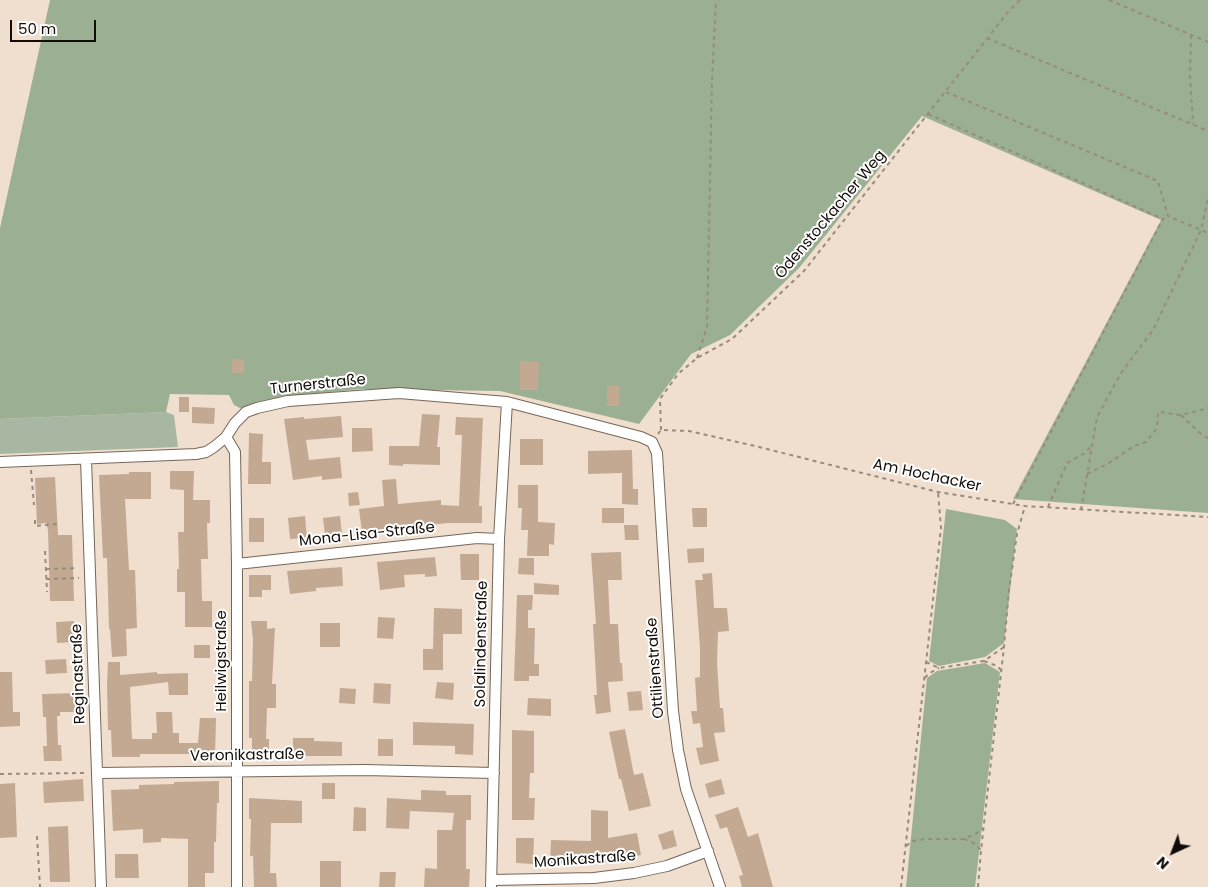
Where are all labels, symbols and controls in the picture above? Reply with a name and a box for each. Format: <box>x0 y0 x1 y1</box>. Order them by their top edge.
scale bar <box>12 10 99 42</box>
text: 50 m <box>18 18 56 39</box>
street label: Ödenstockacher Weg <box>772 147 890 283</box>
street label: Turnerstraße <box>269 371 367 399</box>
street label: Am Hochacker <box>871 456 983 496</box>
street label: Mona-Lisa-Straße <box>298 519 436 551</box>
street label: Solalindenstraße <box>472 580 492 708</box>
street label: Heilwigstraße <box>213 610 231 712</box>
street label: Ottilienstraße <box>643 617 669 719</box>
street label: Reginastraße <box>68 623 90 725</box>
street label: Veronikastraße <box>190 746 304 766</box>
north arrow <box>1148 827 1198 877</box>
street label: Monikastraße <box>533 847 637 873</box>
text: N <box>1152 852 1173 874</box>

